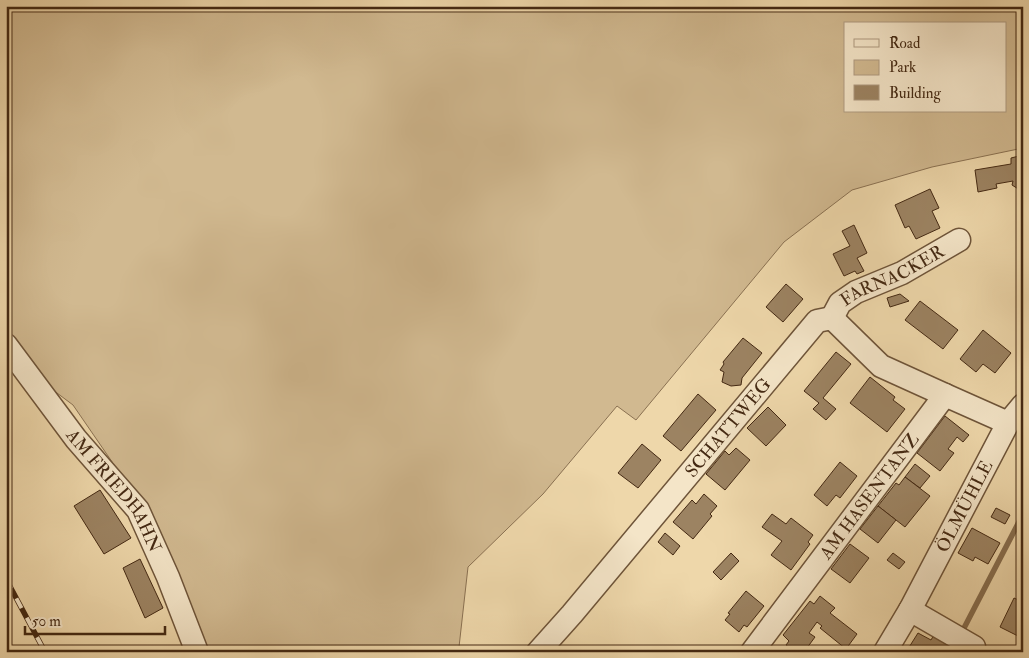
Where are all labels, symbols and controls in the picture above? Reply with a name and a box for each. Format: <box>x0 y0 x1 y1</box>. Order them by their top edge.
legend <box>844 22 1006 112</box>
text: Road <box>889 34 921 53</box>
text: Park <box>889 58 916 77</box>
text: Building <box>889 84 941 103</box>
street label: FARNACKER <box>835 239 949 311</box>
street label: SCHATTWEG <box>680 373 776 482</box>
street label: AM FRIEDHAHN <box>60 424 167 556</box>
street label: AM HASENTANZ <box>814 428 924 565</box>
street label: ÖLMÜHLE <box>931 456 998 556</box>
scale bar <box>25 603 165 635</box>
text: 50 m <box>32 612 61 631</box>

